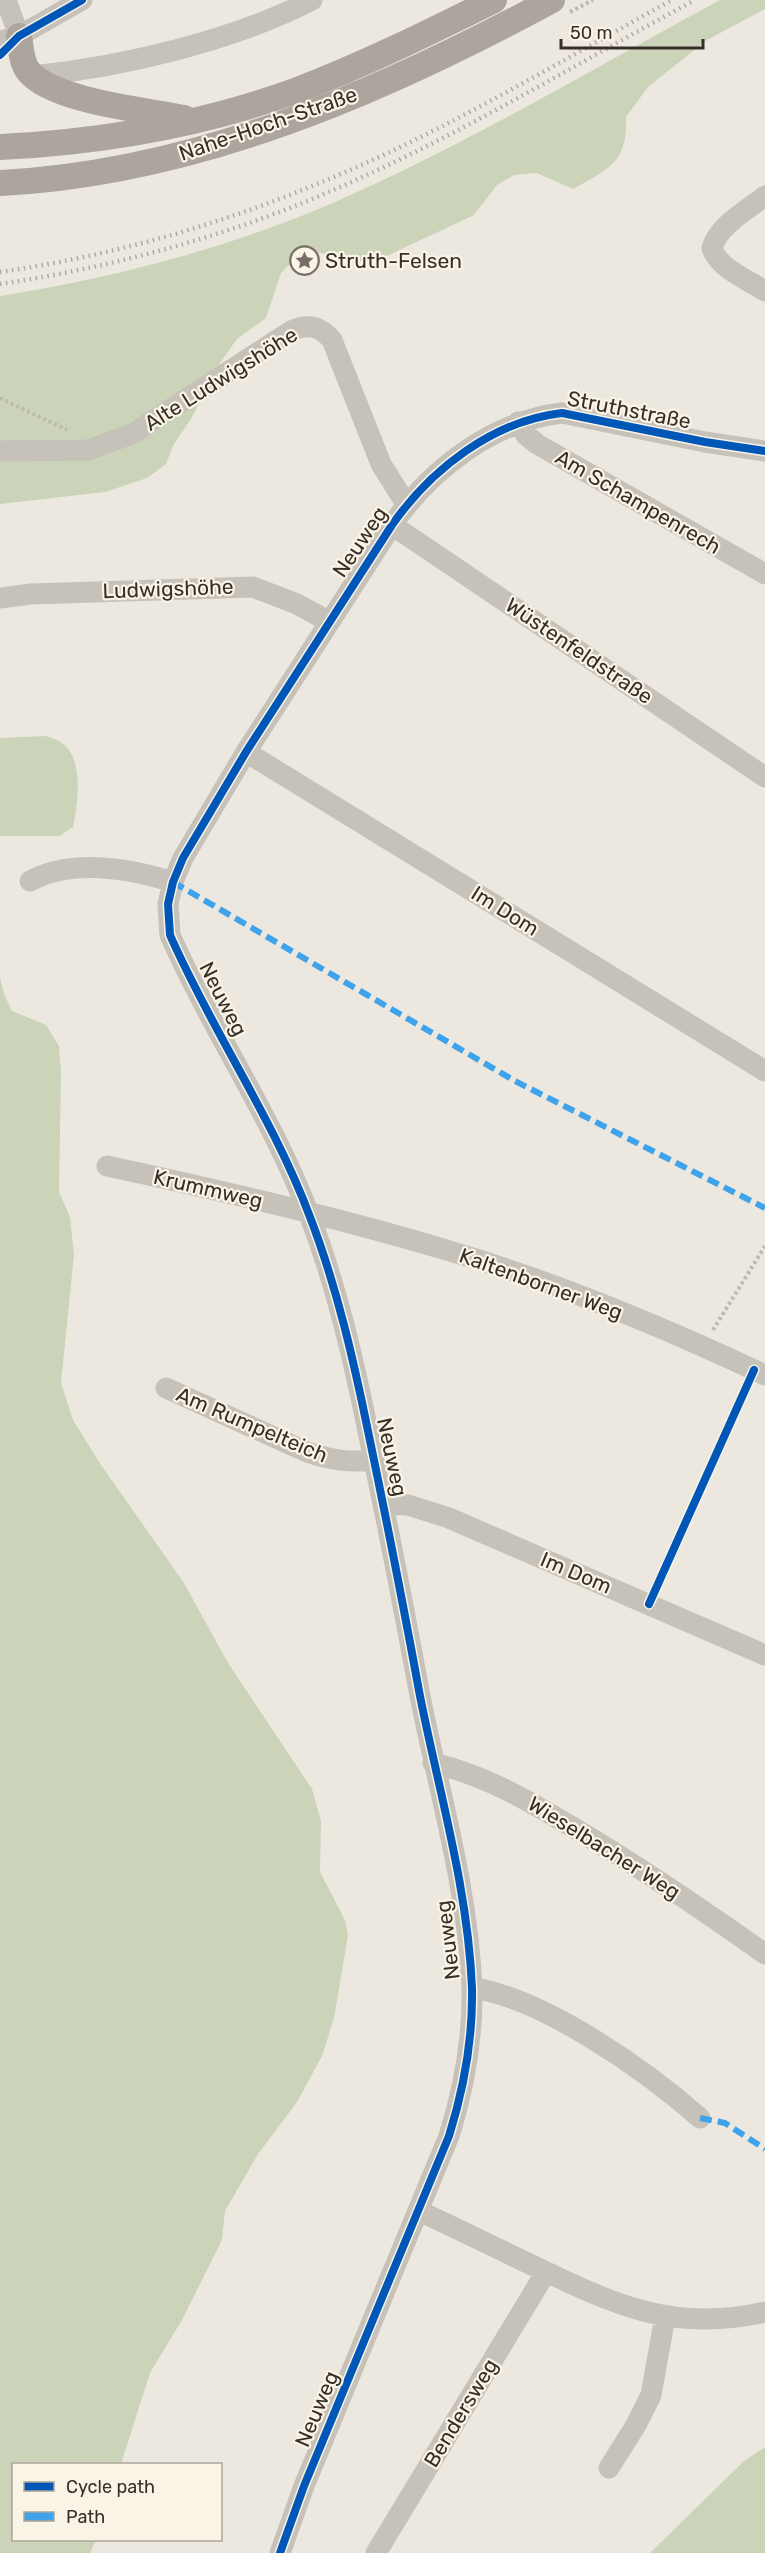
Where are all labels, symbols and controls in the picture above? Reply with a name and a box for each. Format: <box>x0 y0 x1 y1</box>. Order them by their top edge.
scale bar <box>561 12 704 50</box>
text: 50 m <box>570 22 613 44</box>
street label: Nahe-Hoch-Straße <box>175 81 360 166</box>
place icon: Struth-Felsen <box>288 245 320 277</box>
place label: Struth-Felsen <box>325 248 462 273</box>
street label: Alte Ludwigshöhe <box>140 321 302 436</box>
street label: Struthstraße <box>565 385 693 434</box>
street label: Am Schampenrech <box>551 444 725 559</box>
street label: Neuweg <box>327 502 392 582</box>
street label: Ludwigshöhe <box>102 574 234 603</box>
street label: Wüstenfeldstraße <box>501 592 658 709</box>
street label: Im Dom <box>467 880 544 941</box>
street label: Neuweg <box>194 958 253 1040</box>
street label: Krummweg <box>151 1164 265 1213</box>
street label: Kaltenborner Weg <box>456 1242 626 1325</box>
street label: Am Rumpelteich <box>173 1381 332 1468</box>
street label: Neuweg <box>372 1415 413 1499</box>
street label: Im Dom <box>537 1546 615 1599</box>
street label: Wieselbacher Weg <box>524 1791 685 1904</box>
street label: Neuweg <box>430 1899 465 1981</box>
street label: Bendersweg <box>418 2354 503 2471</box>
street label: Neuweg <box>289 2367 344 2450</box>
legend <box>12 2463 222 2541</box>
text: Cycle path <box>66 2476 155 2498</box>
text: Path <box>66 2506 105 2528</box>

